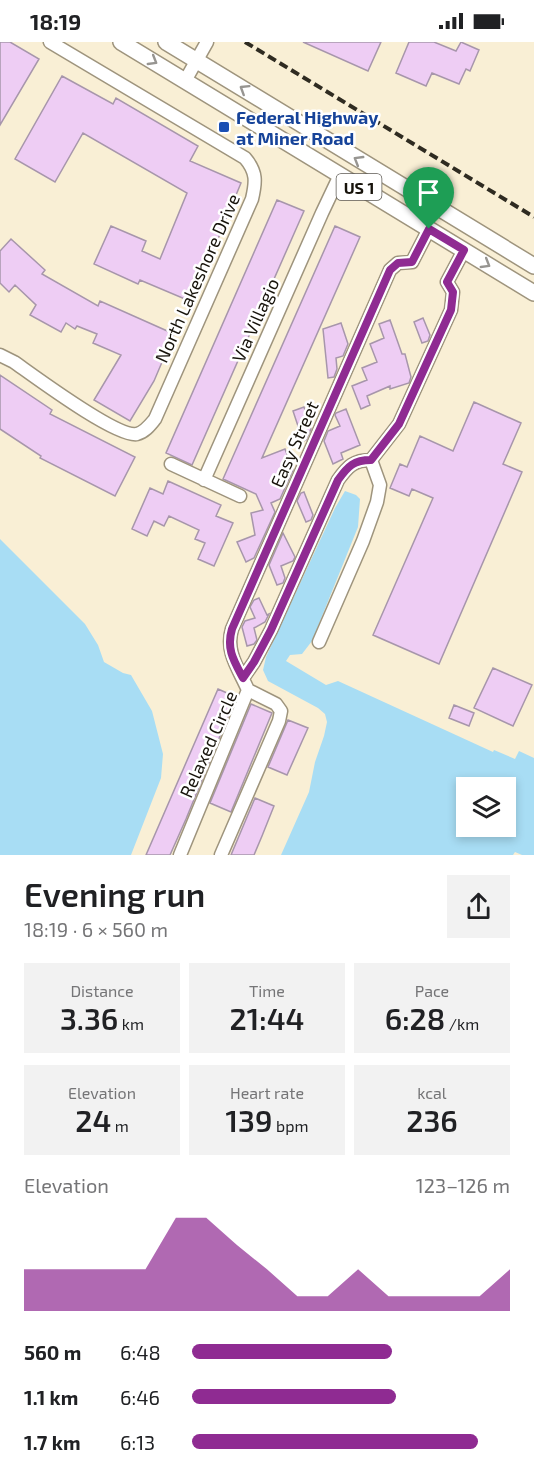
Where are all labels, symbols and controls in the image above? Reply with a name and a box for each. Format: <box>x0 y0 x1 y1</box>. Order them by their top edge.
text: 18:19 <box>30 8 81 34</box>
one-way arrow <box>147 54 157 66</box>
one-way arrow <box>240 85 250 97</box>
place label: Federal Highway at Miner Road <box>236 106 379 149</box>
marker: Federal Highway at Miner Road <box>217 120 231 134</box>
one-way arrow <box>354 155 364 167</box>
pin <box>403 167 454 229</box>
road number: US 1 <box>336 174 382 200</box>
icon: arrive <box>412 176 445 209</box>
street label: North Lakeshore Drive <box>150 190 244 366</box>
one-way arrow <box>480 256 490 268</box>
street label: Via Villagio <box>227 275 283 365</box>
street label: Easy Street <box>265 397 323 491</box>
street label: Relaxed Circle <box>175 687 241 801</box>
map controls <box>456 777 516 837</box>
button: layers <box>456 777 516 837</box>
text: Evening run <box>24 874 205 914</box>
button: share <box>447 875 510 938</box>
text: 18:19 · 6 × 560 m <box>24 917 168 941</box>
text: Distance <box>70 981 134 1000</box>
text: Time <box>249 981 285 1000</box>
text: Pace <box>415 981 449 1000</box>
text: 3.36 <box>60 1000 118 1036</box>
text: 21:44 <box>230 1000 304 1036</box>
text: 6:28 <box>385 1000 445 1036</box>
text: km <box>118 1014 144 1033</box>
text: /km <box>445 1014 479 1033</box>
text: Elevation <box>68 1083 136 1102</box>
text: Heart rate <box>230 1083 304 1102</box>
text: kcal <box>417 1083 447 1102</box>
text: 24 <box>75 1102 111 1138</box>
text: 139 <box>226 1102 272 1138</box>
text: 236 <box>406 1102 458 1138</box>
text: m <box>111 1116 129 1135</box>
text: bpm <box>272 1116 308 1135</box>
text: Elevation <box>24 1173 109 1197</box>
text: 123–126 m <box>416 1173 510 1197</box>
text: 560 m <box>24 1340 81 1364</box>
text: 6:48 <box>120 1340 161 1364</box>
text: 1.1 km <box>24 1385 78 1409</box>
text: 6:46 <box>120 1385 160 1409</box>
text: 1.7 km <box>24 1430 81 1454</box>
text: 6:13 <box>120 1430 155 1454</box>

